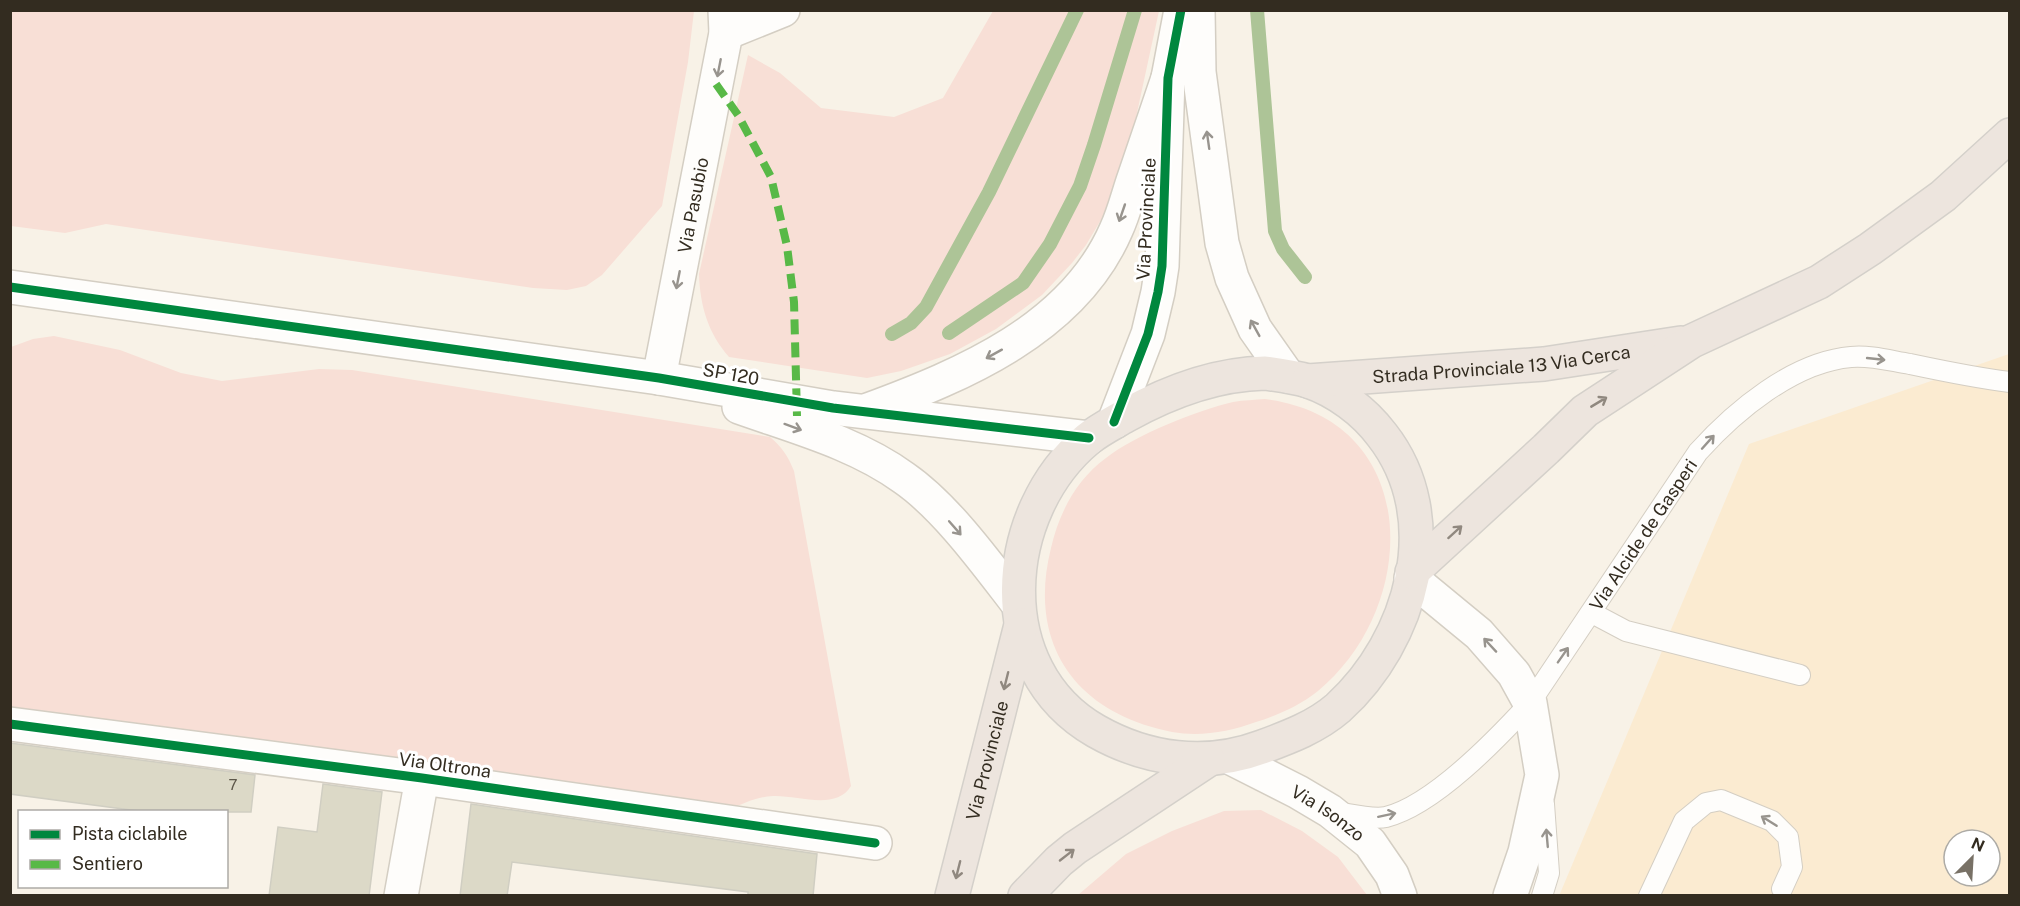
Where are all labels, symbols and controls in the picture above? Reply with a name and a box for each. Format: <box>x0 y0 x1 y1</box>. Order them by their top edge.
one-way arrow <box>713 58 724 78</box>
one-way arrow <box>1203 131 1214 151</box>
street label: Via Pasubio <box>673 156 712 255</box>
street label: Via Provinciale <box>1132 157 1160 281</box>
one-way arrow <box>1116 203 1127 222</box>
one-way arrow <box>672 270 683 290</box>
one-way arrow <box>1249 320 1261 337</box>
street label: Strada Provinciale 13 Via Cerca <box>1371 340 1632 387</box>
one-way arrow <box>986 348 1003 360</box>
one-way arrow <box>1866 354 1886 365</box>
street label: SP 120 <box>701 359 761 389</box>
one-way arrow <box>1590 395 1607 407</box>
one-way arrow <box>783 422 802 433</box>
one-way arrow <box>1701 434 1715 449</box>
street label: Via Alcide de Gasperi <box>1585 455 1701 614</box>
one-way arrow <box>948 520 962 535</box>
one-way arrow <box>1447 525 1462 539</box>
one-way arrow <box>1483 638 1497 653</box>
one-way arrow <box>1557 647 1569 664</box>
one-way arrow <box>1000 672 1012 691</box>
street label: Via Provinciale <box>961 698 1012 822</box>
street label: Via Oltrona <box>397 748 493 782</box>
house number: 7 <box>228 776 238 793</box>
street label: Via Isonzo <box>1288 780 1369 845</box>
one-way arrow <box>1377 809 1396 820</box>
legend <box>18 810 228 888</box>
one-way arrow <box>1761 815 1778 827</box>
text: Pista ciclabile <box>72 823 187 844</box>
north arrow <box>1942 828 2002 888</box>
one-way arrow <box>1542 829 1553 849</box>
text: N <box>1968 834 1987 856</box>
one-way arrow <box>1059 848 1075 861</box>
text: Sentiero <box>72 853 143 874</box>
one-way arrow <box>952 860 964 879</box>

